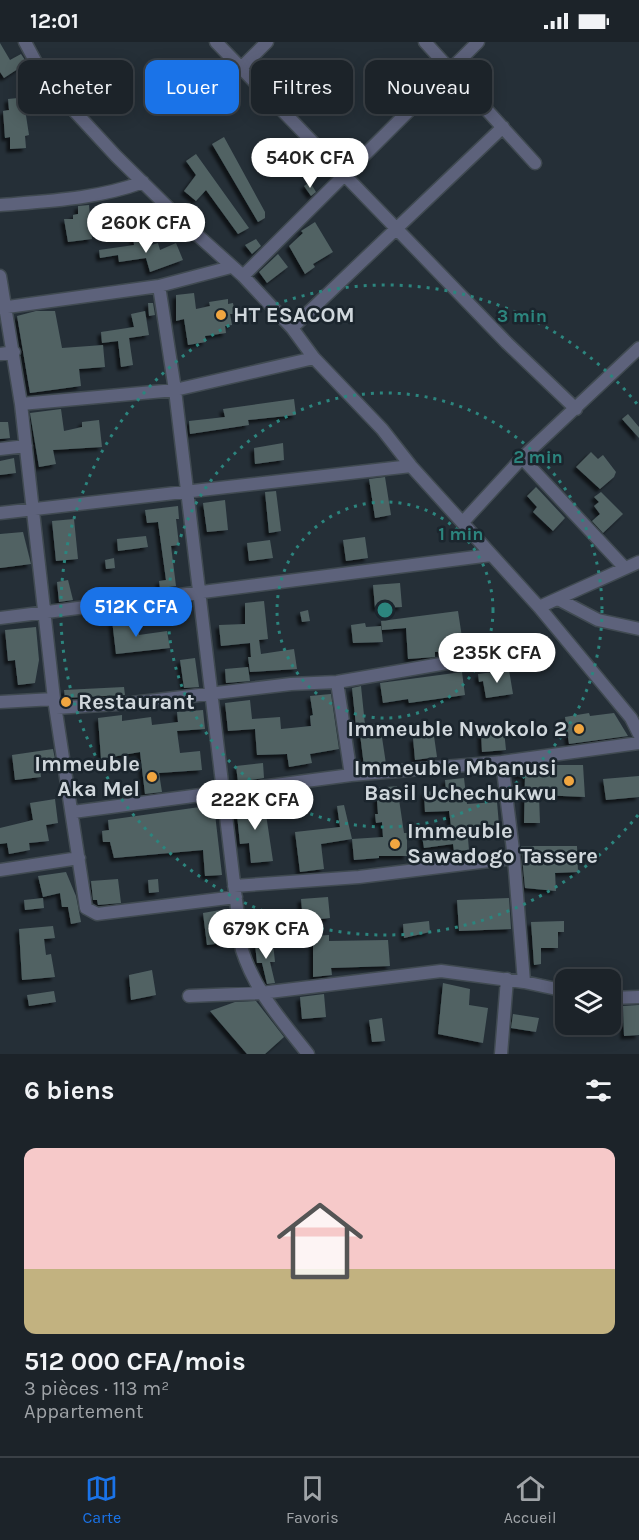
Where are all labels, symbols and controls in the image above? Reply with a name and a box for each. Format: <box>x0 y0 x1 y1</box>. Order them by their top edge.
text: 12:01 <box>30 8 79 34</box>
chip: Acheter <box>18 60 133 114</box>
chip: Louer <box>145 60 239 114</box>
chip: Filtres <box>251 60 353 114</box>
chip: Nouveau <box>365 60 492 114</box>
pin: 540K CFA <box>248 138 372 189</box>
text: 540K CFA <box>265 146 355 169</box>
pin: 260K CFA <box>84 203 208 254</box>
text: 260K CFA <box>101 211 191 234</box>
place label: HT ESACOM <box>233 302 355 328</box>
text: 3 min <box>497 305 547 327</box>
marker: HT ESACOM <box>214 308 228 322</box>
text: 2 min <box>513 446 563 468</box>
text: 1 min <box>438 523 484 545</box>
pin: 512K CFA <box>74 587 198 638</box>
text: 512K CFA <box>94 595 178 618</box>
centre of rings <box>375 600 395 620</box>
pin: 235K CFA <box>435 633 559 684</box>
text: 235K CFA <box>452 641 542 664</box>
place label: Restaurant <box>78 689 195 715</box>
marker: Restaurant <box>59 695 73 709</box>
place label: Immeuble Nwokolo 2 <box>347 716 567 742</box>
marker: Immeuble Nwokolo 2 <box>572 722 586 736</box>
place label: Immeuble Aka Mel <box>34 751 140 802</box>
place label: Immeuble Mbanusi Basil Uchechukwu <box>354 755 557 806</box>
marker: Immeuble Aka Mel <box>145 770 159 784</box>
marker: Immeuble Mbanusi Basil Uchechukwu <box>562 774 576 788</box>
pin: 222K CFA <box>193 780 317 831</box>
text: 222K CFA <box>210 788 300 811</box>
place label: Immeuble Sawadogo Tassere <box>407 818 598 869</box>
marker: Immeuble Sawadogo Tassere <box>388 837 402 851</box>
pin: 679K CFA <box>204 909 328 960</box>
text: 679K CFA <box>222 917 310 940</box>
map controls <box>555 969 621 1035</box>
button: layers <box>555 969 621 1035</box>
icon: filters <box>582 1074 615 1107</box>
text: 6 biens <box>24 1075 115 1106</box>
icon: home <box>266 1187 374 1295</box>
text: 512 000 CFA/mois <box>24 1346 246 1377</box>
text: 3 pièces · 113 m² <box>24 1377 169 1400</box>
text: Appartement <box>24 1400 143 1423</box>
tab: Carte <box>82 1472 121 1527</box>
tab: Favoris <box>286 1472 339 1527</box>
tab: Accueil <box>504 1472 556 1527</box>

